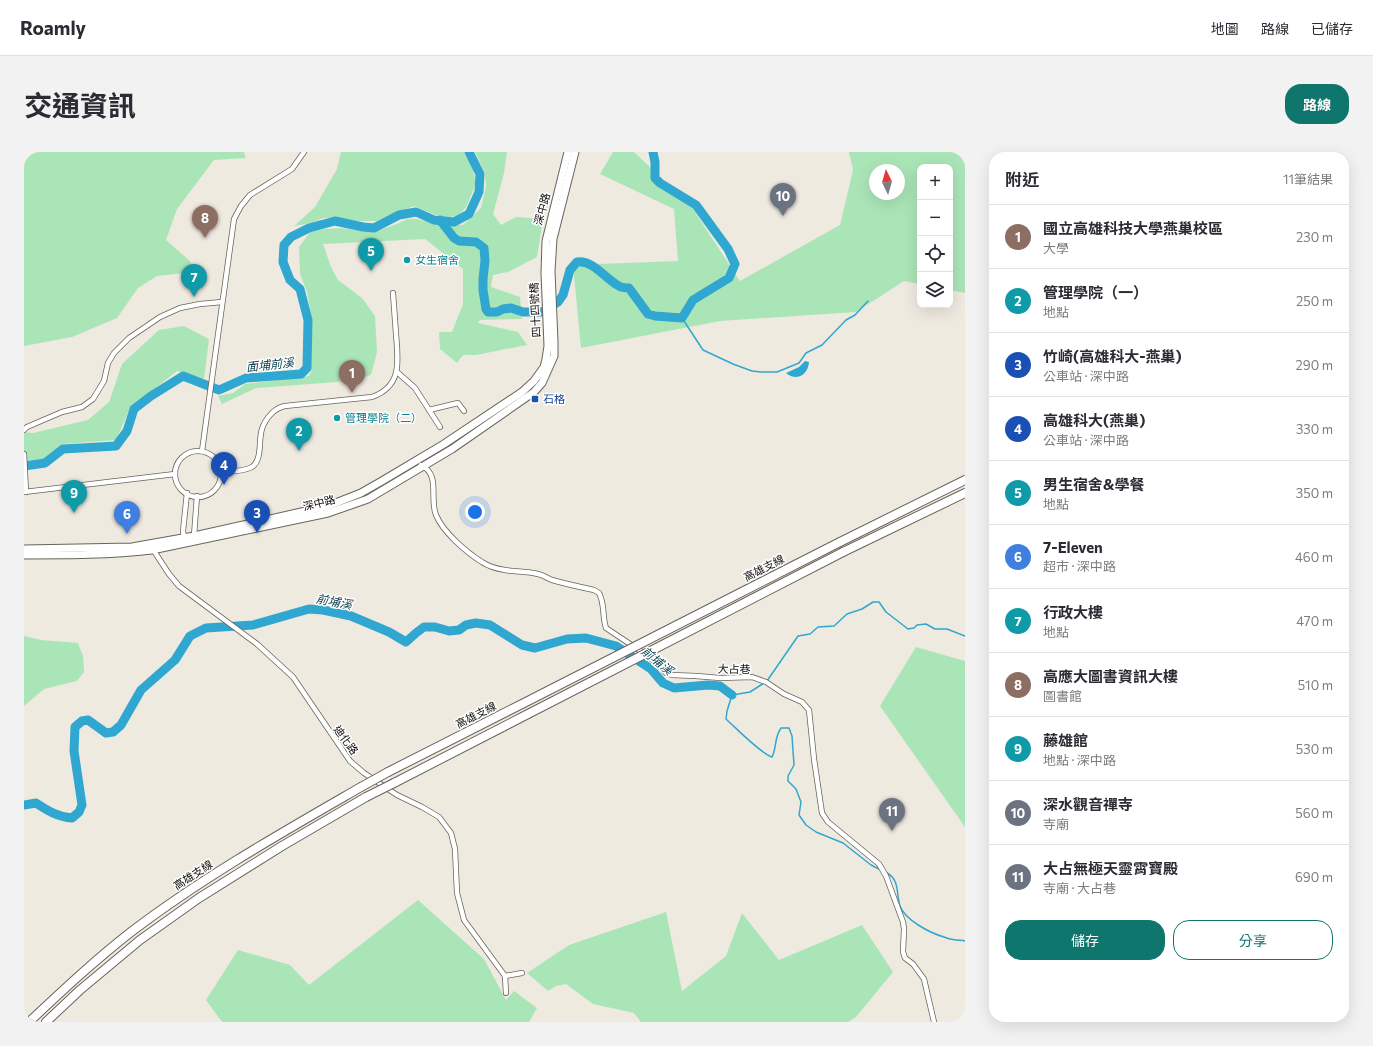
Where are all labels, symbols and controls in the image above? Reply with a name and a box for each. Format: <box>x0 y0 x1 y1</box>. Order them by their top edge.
text: Roamly <box>20 16 86 39</box>
text: 地圖 <box>1211 20 1239 37</box>
text: 路線 <box>1261 20 1289 37</box>
text: 已儲存 <box>1311 20 1353 37</box>
button: 路線 <box>1285 84 1349 124</box>
text: 交通資訊 <box>24 88 136 122</box>
north arrow <box>869 164 905 200</box>
map controls <box>917 164 953 308</box>
button: + <box>917 164 953 200</box>
text: 附近 <box>1005 169 1039 190</box>
text: 11筆結果 <box>1283 171 1333 187</box>
pin: 10 <box>770 183 796 216</box>
street label: 深中路 <box>531 191 552 226</box>
button: − <box>917 200 953 236</box>
pin: 8 <box>192 205 218 238</box>
text: 國立高雄科技大學燕巢校區 <box>1043 219 1223 237</box>
text: 1 <box>1015 229 1021 245</box>
text: 230 m <box>1296 229 1333 245</box>
button: locate <box>917 236 953 272</box>
pin: 5 <box>358 238 384 271</box>
text: 大學 <box>1043 240 1069 256</box>
place label: 女生宿舍 <box>415 253 459 266</box>
marker: 女生宿舍 <box>402 255 412 265</box>
pin: 7 <box>181 264 207 297</box>
button: layers <box>917 272 953 308</box>
street label: 四十四號橋 <box>527 282 542 338</box>
text: 管理學院（一） <box>1043 283 1148 301</box>
text: 2 <box>1014 293 1022 309</box>
text: 250 m <box>1296 293 1333 309</box>
text: 地點 <box>1043 304 1069 320</box>
text: 竹崎(高雄科大-燕巢) <box>1043 347 1182 365</box>
water label: 面埔前溪 <box>245 354 296 373</box>
text: 3 <box>1014 357 1022 373</box>
text: 290 m <box>1296 357 1333 373</box>
pin: 1 <box>339 360 365 393</box>
text: 公車站 · 深中路 <box>1043 368 1129 384</box>
place label: 石格 <box>543 392 565 405</box>
marker: 石格 <box>530 394 540 404</box>
place label: 管理學院（二） <box>345 411 422 424</box>
text: 高雄科大(燕巢) <box>1043 411 1145 429</box>
marker: 管理學院（二） <box>332 413 342 423</box>
pin: 2 <box>286 418 312 451</box>
text: 4 <box>1014 421 1022 437</box>
text: 330 m <box>1296 421 1333 437</box>
text: 公車站 · 深中路 <box>1043 432 1129 448</box>
pin: 4 <box>211 452 237 485</box>
text: 男生宿舍&學餐 <box>1043 475 1144 493</box>
pin: 9 <box>61 480 87 513</box>
text: 5 <box>1014 485 1022 501</box>
text: 350 m <box>1296 485 1333 501</box>
street label: 深中路 <box>301 492 336 513</box>
text: 地點 <box>1043 496 1069 512</box>
pin: 3 <box>244 500 270 533</box>
pin: 6 <box>114 501 140 534</box>
your location <box>465 502 485 522</box>
text: 7-Eleven <box>1043 538 1103 556</box>
text: 6 <box>1014 549 1022 565</box>
text: 460 m <box>1295 549 1333 565</box>
street label: 高雄支線 <box>741 552 786 583</box>
text: 超市 · 深中路 <box>1043 558 1116 574</box>
water label: 前埔溪 <box>315 591 355 612</box>
text: 行政大樓 <box>1043 603 1103 621</box>
text: 7 <box>1014 613 1022 629</box>
text: 470 m <box>1296 613 1333 629</box>
text: 地點 <box>1043 624 1069 640</box>
water label: 前埔溪 <box>639 643 678 678</box>
street label: 大占巷 <box>717 662 751 675</box>
text: 高應大圖書資訊大樓 <box>1043 667 1178 685</box>
text: 8 <box>1014 677 1022 693</box>
text: 510 m <box>1298 677 1333 693</box>
text: 圖書館 <box>1043 688 1082 704</box>
street label: 高雄支線 <box>453 699 498 730</box>
street label: 迪化路 <box>331 723 361 757</box>
text: 藤雄館 <box>1043 731 1088 749</box>
text: 9 <box>1014 741 1022 757</box>
text: 530 m <box>1296 741 1333 757</box>
text: 地點 · 深中路 <box>1043 752 1116 768</box>
text: 深水觀音禪寺 <box>1043 795 1133 813</box>
pin: 11 <box>879 798 905 831</box>
text: 10 <box>1011 805 1025 821</box>
text: 560 m <box>1295 805 1333 821</box>
text: 寺廟 <box>1043 816 1069 832</box>
street label: 高雄支線 <box>171 857 215 892</box>
text: 大占無極天靈霄寶殿 <box>1043 859 1178 877</box>
text: 11 <box>1012 869 1024 885</box>
text: 690 m <box>1295 869 1333 885</box>
text: 寺廟 · 大占巷 <box>1043 880 1116 896</box>
button: 儲存 <box>1005 920 1165 960</box>
button: 分享 <box>1173 920 1333 960</box>

